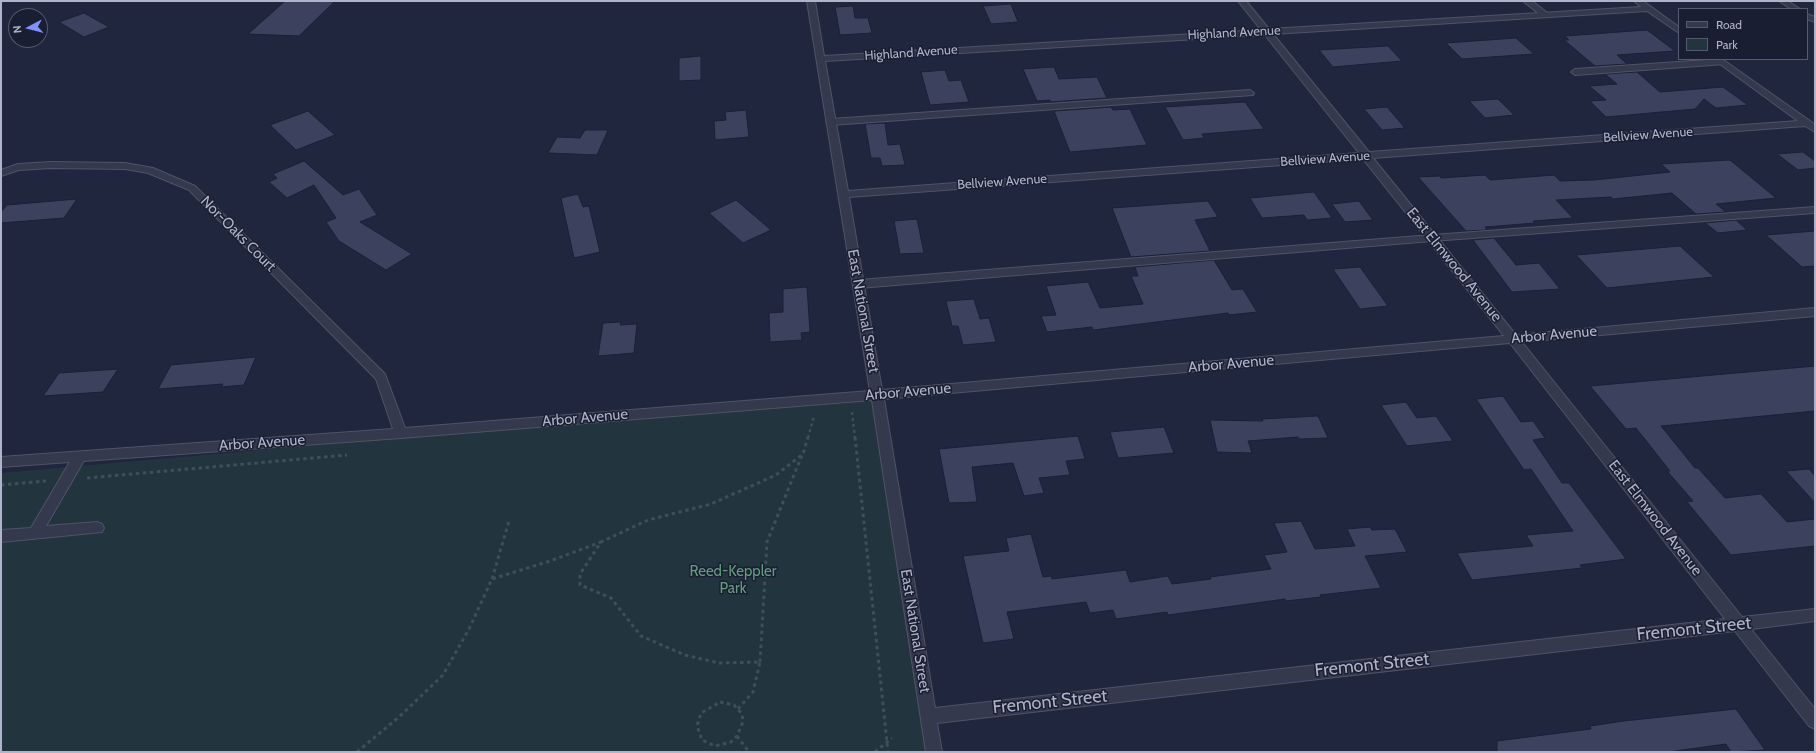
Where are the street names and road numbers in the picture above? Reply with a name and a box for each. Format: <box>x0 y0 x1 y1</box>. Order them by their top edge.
street label: Highland Avenue <box>1187 23 1281 43</box>
street label: Highland Avenue <box>864 42 958 64</box>
street label: Bellview Avenue <box>1603 124 1693 146</box>
street label: Bellview Avenue <box>1280 148 1370 170</box>
street label: Bellview Avenue <box>957 171 1047 193</box>
street label: Nor-Oaks Court <box>197 193 279 275</box>
street label: East Elmwood Avenue <box>1402 204 1506 326</box>
street label: East National Street <box>843 248 883 374</box>
street label: Arbor Avenue <box>1510 322 1598 348</box>
street label: Arbor Avenue <box>1187 351 1275 377</box>
street label: Arbor Avenue <box>864 379 952 405</box>
street label: Arbor Avenue <box>541 405 629 431</box>
street label: Arbor Avenue <box>218 431 306 455</box>
street label: East Elmwood Avenue <box>1604 457 1706 579</box>
street label: East National Street <box>896 568 934 694</box>
street label: Fremont Street <box>1636 612 1752 646</box>
street label: Fremont Street <box>1314 648 1430 682</box>
street label: Fremont Street <box>992 685 1108 719</box>

